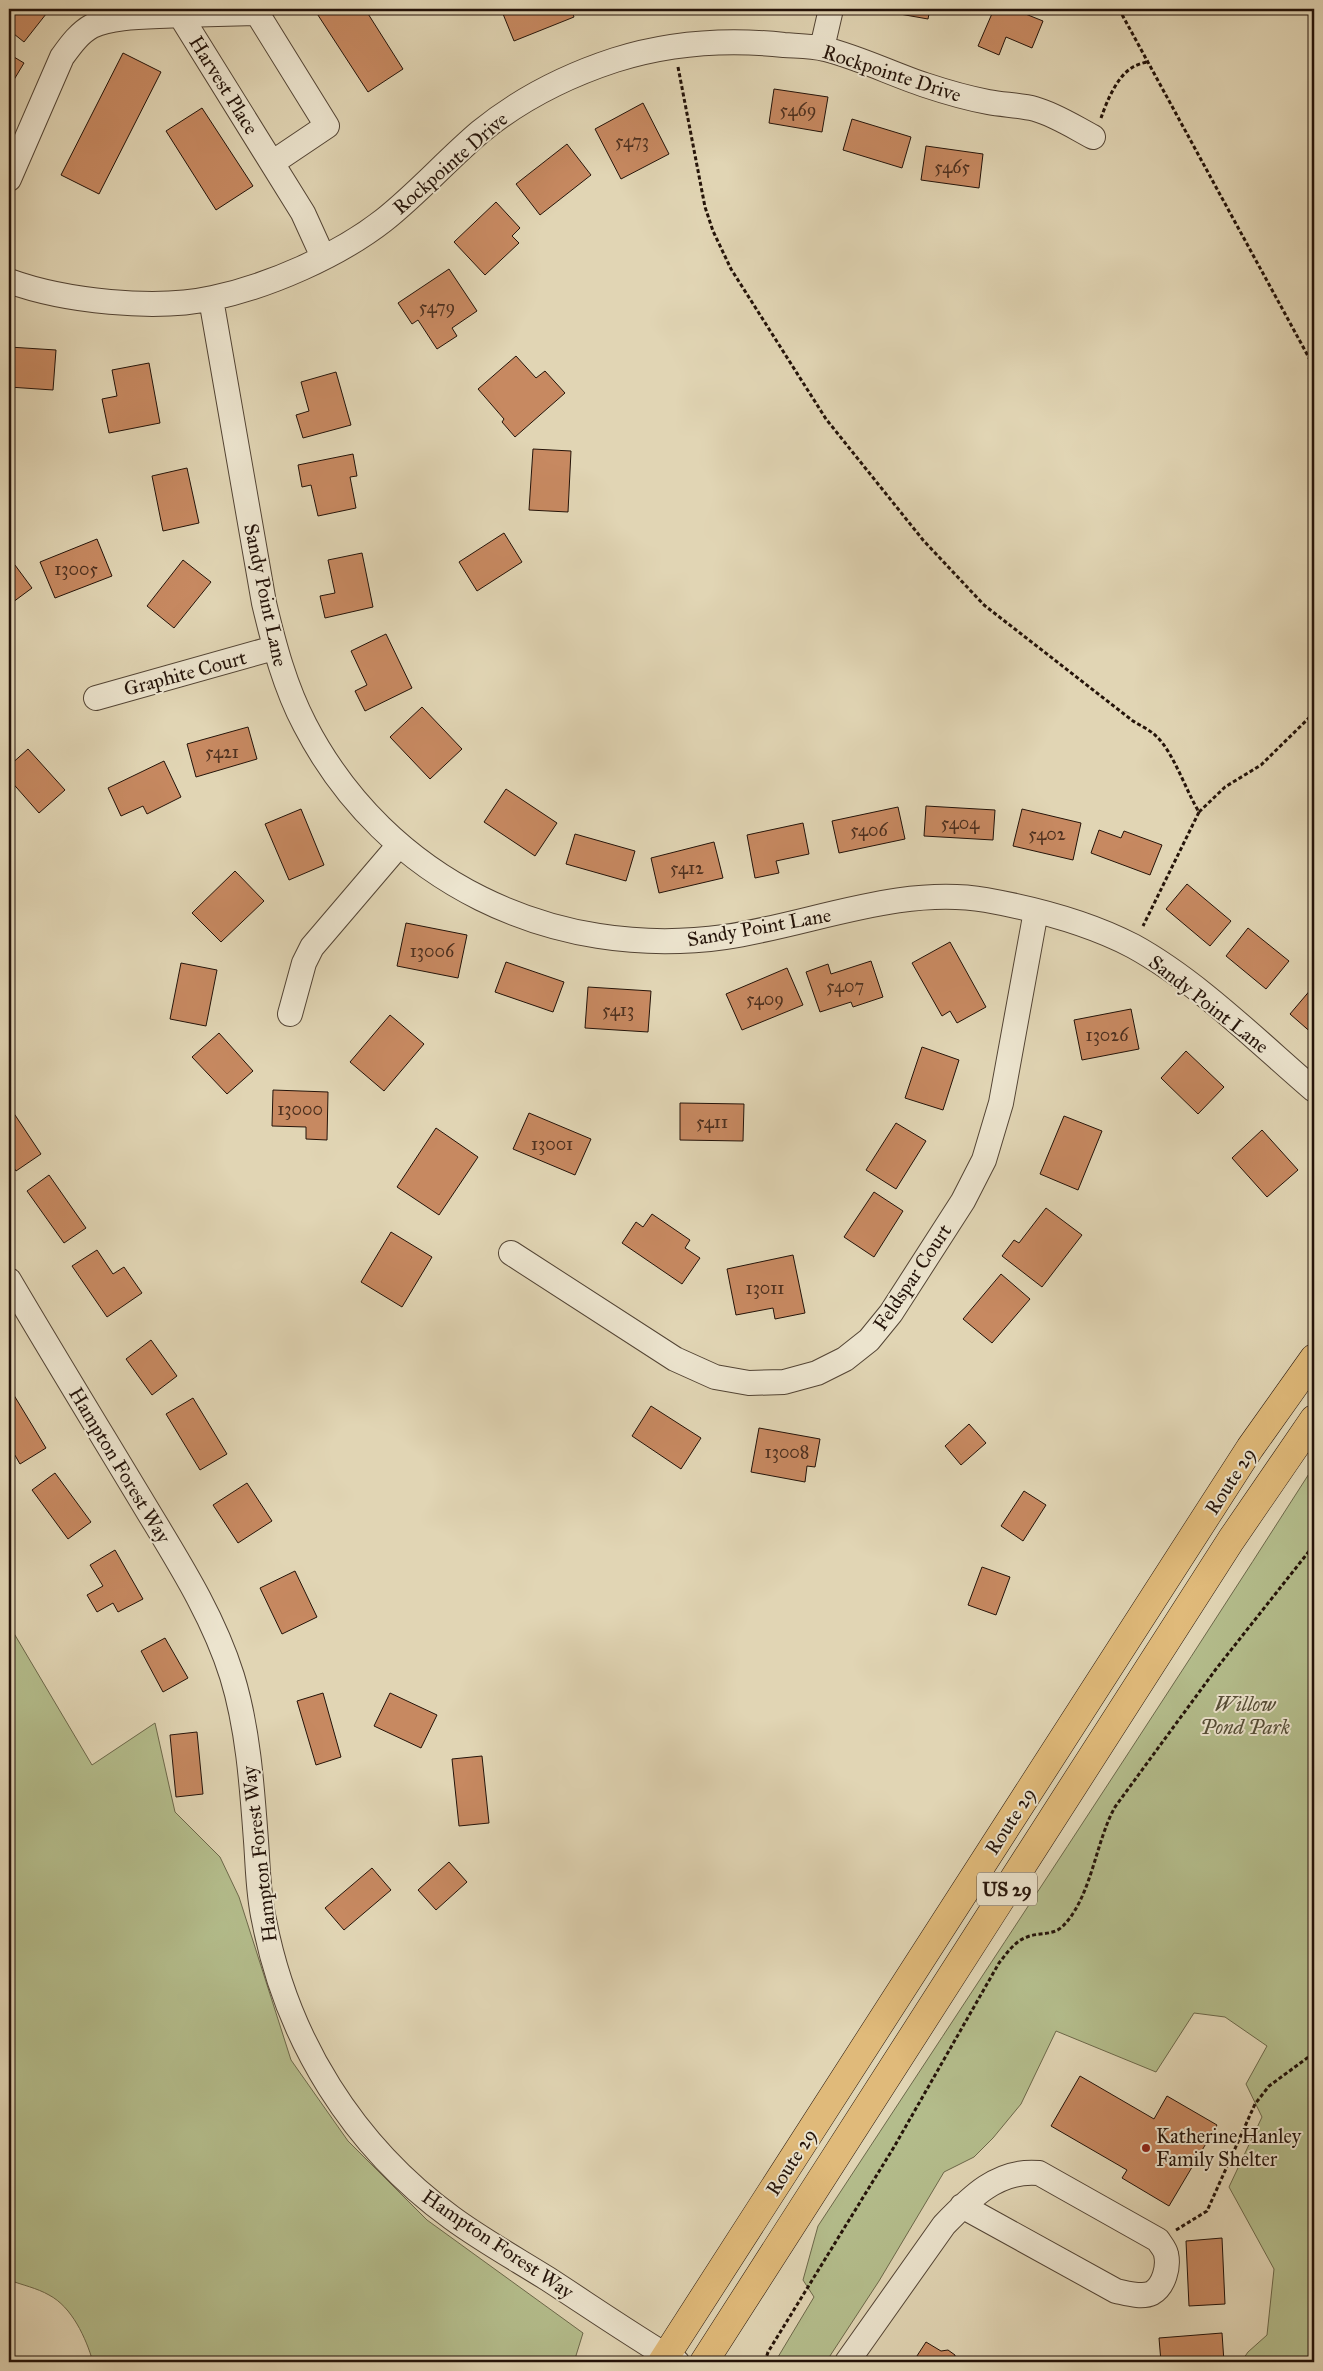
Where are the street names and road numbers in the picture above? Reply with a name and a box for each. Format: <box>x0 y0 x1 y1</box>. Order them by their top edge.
street label: Harvest Place <box>184 31 264 139</box>
street label: Rockpointe Drive <box>820 39 964 107</box>
street label: Rockpointe Drive <box>388 107 512 219</box>
street label: Sandy Point Lane <box>239 521 293 669</box>
street label: Graphite Court <box>121 645 249 701</box>
street label: Sandy Point Lane <box>685 903 833 951</box>
street label: Sandy Point Lane <box>1144 950 1274 1058</box>
street label: Feldspar Court <box>868 1219 956 1335</box>
street label: Hampton Forest Way <box>64 1383 176 1548</box>
street label: Route 29 <box>1199 1443 1261 1519</box>
street label: Hampton Forest Way <box>236 1764 282 1944</box>
street label: Route 29 <box>979 1783 1041 1859</box>
road number: US 29 <box>977 1872 1037 1906</box>
street label: Route 29 <box>760 2124 822 2200</box>
street label: Hampton Forest Way <box>418 2184 579 2304</box>

